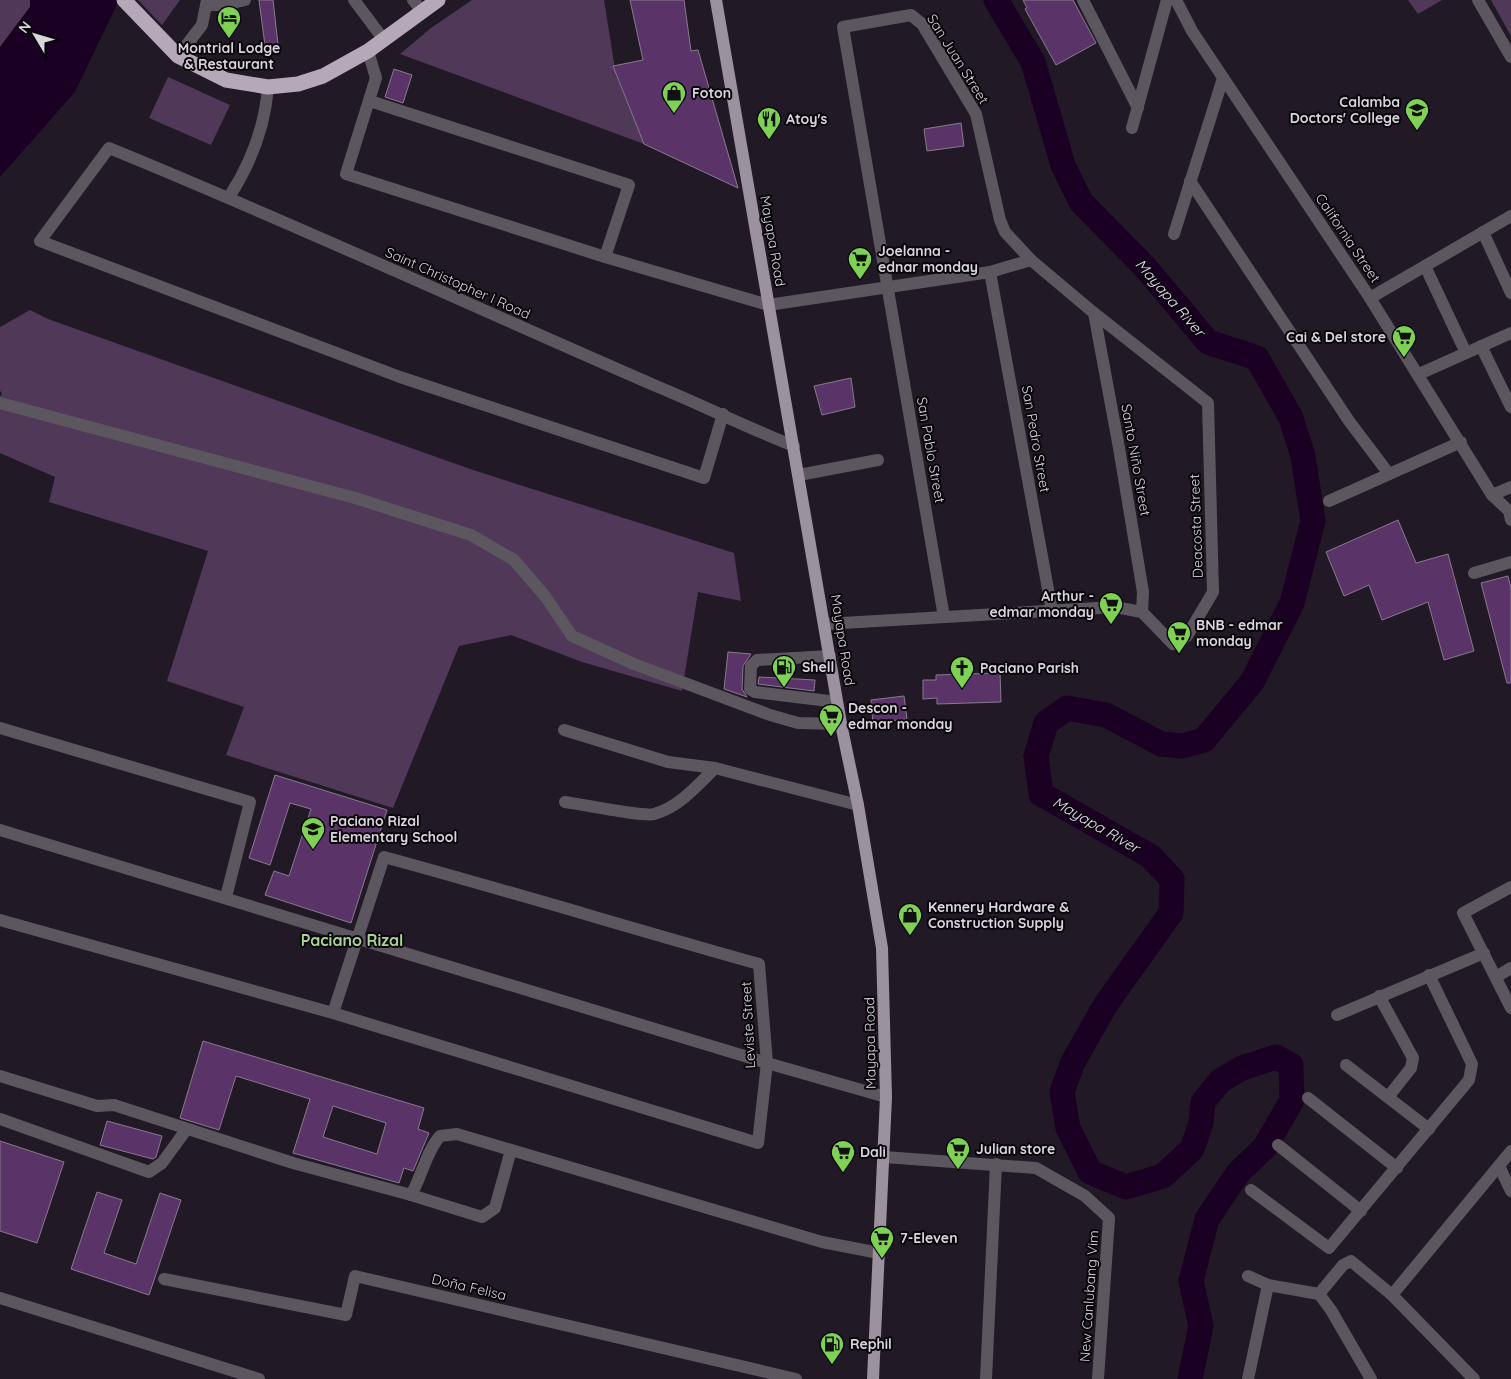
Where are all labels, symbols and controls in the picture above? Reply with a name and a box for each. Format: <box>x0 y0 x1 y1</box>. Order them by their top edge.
hotel icon: Montrial Lodge & Restaurant <box>216 5 242 39</box>
north arrow <box>10 10 60 60</box>
street label: San Juan Street <box>923 11 993 108</box>
text: N <box>14 17 35 37</box>
place label: Montrial Lodge & Restaurant <box>178 39 280 73</box>
shop icon: Foton <box>661 80 687 114</box>
place label: Foton <box>692 84 731 102</box>
place label: Calamba Doctors' College <box>1290 93 1400 127</box>
school or university icon: Calamba Doctors' College <box>1404 97 1430 131</box>
restaurant icon: Atoy's <box>756 106 782 140</box>
place label: Atoy's <box>786 110 827 128</box>
street label: California Street <box>1311 190 1385 286</box>
street label: Mayapa Road <box>756 194 790 288</box>
place label: Joelanna - ednar monday <box>878 242 978 276</box>
street label: Saint Christopher I Road <box>383 243 533 323</box>
supermarket icon: Joelanna - ednar monday <box>847 246 873 280</box>
water label: Mayapa River <box>1131 255 1211 342</box>
supermarket icon: Cai & Del store <box>1391 324 1417 358</box>
place label: Cai & Del store <box>1286 328 1386 346</box>
street label: San Pedro Street <box>1018 384 1054 494</box>
street label: San Pablo Street <box>913 396 949 505</box>
street label: Santo Niño Street <box>1117 403 1155 518</box>
street label: Deacosta Street <box>1185 473 1207 578</box>
place label: Arthur - edmar monday <box>989 587 1094 621</box>
supermarket icon: Arthur - edmar monday <box>1098 591 1124 625</box>
street label: Mayapa Road <box>827 593 859 687</box>
place label: BNB - edmar monday <box>1196 616 1283 650</box>
supermarket icon: BNB - edmar monday <box>1166 620 1192 654</box>
fuel station icon: Shell <box>771 654 797 688</box>
church icon: Paciano Parish <box>949 655 975 689</box>
place label: Shell <box>802 658 834 676</box>
place label: Paciano Parish <box>980 659 1079 677</box>
place label: Descon - edmar monday <box>848 699 953 733</box>
supermarket icon: Descon - edmar monday <box>818 703 844 737</box>
water label: Mayapa River <box>1050 792 1145 858</box>
place label: Paciano Rizal Elementary School <box>330 812 457 846</box>
school or university icon: Paciano Rizal Elementary School <box>300 816 326 850</box>
place label: Kennery Hardware & Construction Supply <box>928 898 1069 932</box>
shop icon: Kennery Hardware & Construction Supply <box>897 902 923 936</box>
district label: Paciano Rizal <box>301 930 403 950</box>
street label: Leviste Street <box>737 981 759 1069</box>
street label: Mayapa Road <box>860 997 880 1089</box>
supermarket icon: Julian store <box>945 1136 971 1170</box>
supermarket icon: Dali <box>830 1139 856 1173</box>
place label: Julian store <box>976 1140 1055 1158</box>
place label: Dali <box>860 1143 886 1161</box>
supermarket icon: 7-Eleven <box>869 1225 895 1259</box>
place label: 7-Eleven <box>900 1229 957 1247</box>
street label: New Canlubang Vim <box>1075 1230 1103 1362</box>
street label: Doña Felisa <box>430 1270 508 1304</box>
fuel station icon: Rephil <box>819 1331 845 1365</box>
place label: Rephil <box>850 1335 892 1353</box>

